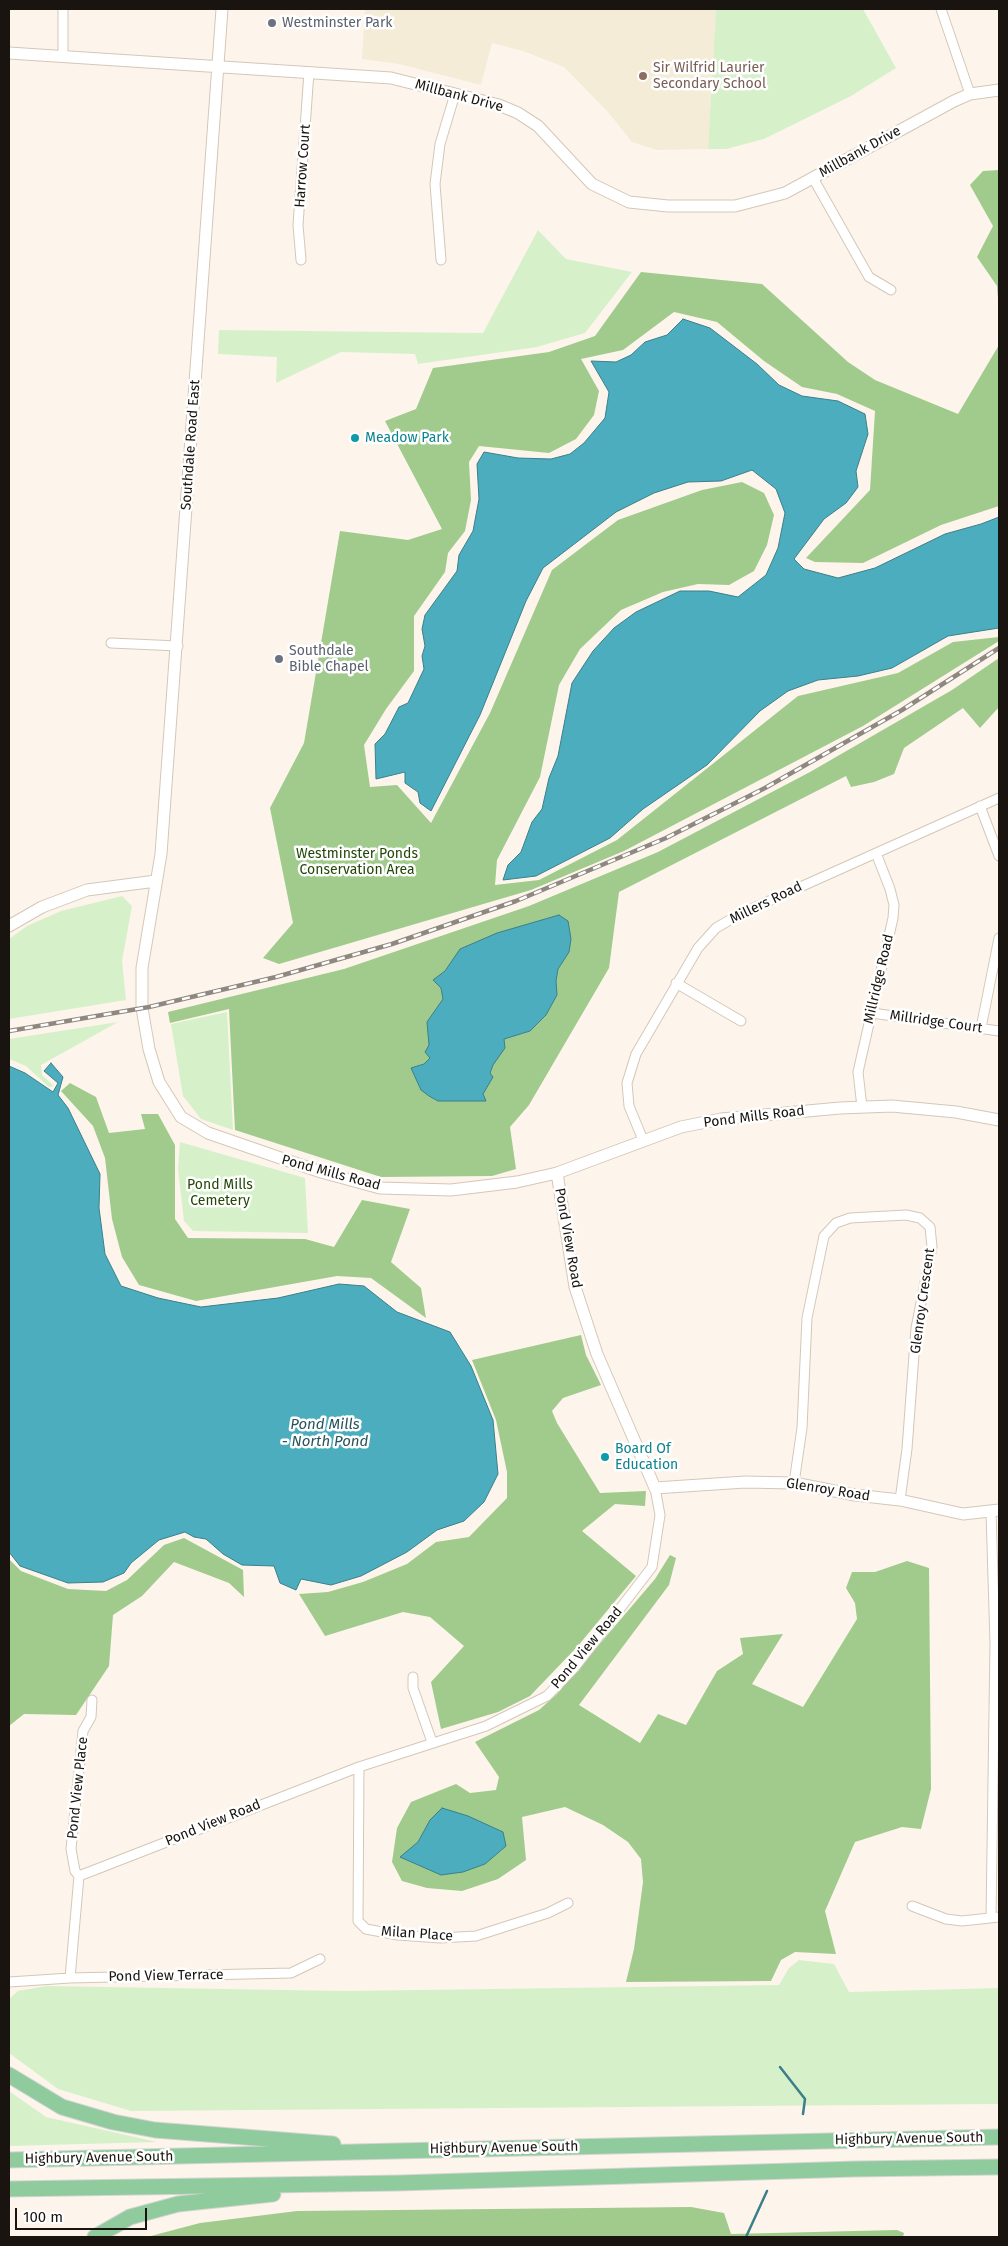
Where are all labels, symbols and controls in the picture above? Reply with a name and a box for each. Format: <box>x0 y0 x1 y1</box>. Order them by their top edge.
place label: Westminster Park <box>282 15 392 31</box>
marker: Westminster Park <box>266 17 278 29</box>
place label: Sir Wilfrid Laurier Secondary School <box>653 60 766 92</box>
marker: Sir Wilfrid Laurier Secondary School <box>637 70 649 82</box>
street label: Millbank Drive <box>413 76 505 116</box>
street label: Millbank Drive <box>816 123 904 181</box>
street label: Harrow Court <box>292 124 314 208</box>
street label: Southdale Road East <box>178 379 204 511</box>
place label: Meadow Park <box>365 430 449 446</box>
marker: Meadow Park <box>349 432 361 444</box>
place label: Southdale Bible Chapel <box>289 643 369 676</box>
marker: Southdale Bible Chapel <box>273 653 285 665</box>
park label: Westminster Ponds Conservation Area <box>296 846 418 879</box>
street label: Millers Road <box>727 878 805 928</box>
street label: Millridge Road <box>861 933 897 1025</box>
street label: Millridge Court <box>889 1007 983 1037</box>
street label: Pond Mills Road <box>702 1102 806 1132</box>
street label: Pond Mills Road <box>280 1152 382 1194</box>
park label: Pond Mills Cemetery <box>187 1177 253 1210</box>
street label: Pond View Road <box>551 1187 585 1289</box>
street label: Glenroy Crescent <box>907 1247 939 1355</box>
water label: Pond Mills - North Pond <box>282 1416 368 1451</box>
place label: Board Of Education <box>615 1441 678 1474</box>
marker: Board Of Education <box>599 1451 611 1463</box>
street label: Glenroy Road <box>785 1475 871 1505</box>
street label: Pond View Road <box>548 1604 626 1692</box>
street label: Pond View Place <box>64 1736 92 1840</box>
street label: Pond View Road <box>163 1796 263 1850</box>
street label: Milan Place <box>380 1923 454 1945</box>
street label: Pond View Terrace <box>108 1967 224 1985</box>
street label: Highbury Avenue South <box>834 2129 984 2149</box>
street label: Highbury Avenue South <box>429 2138 579 2158</box>
street label: Highbury Avenue South <box>24 2148 174 2168</box>
scale bar <box>18 2198 150 2230</box>
text: 100 m <box>23 2208 63 2226</box>

